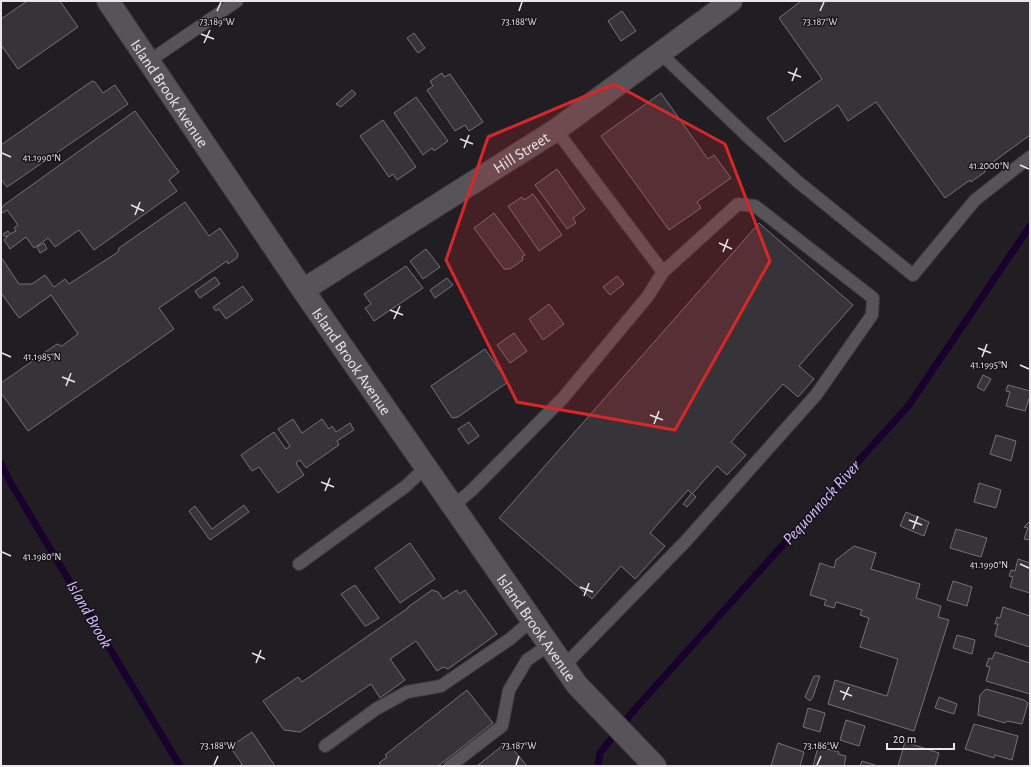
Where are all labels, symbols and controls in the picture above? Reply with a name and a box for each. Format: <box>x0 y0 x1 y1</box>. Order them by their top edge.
text: 73.189°W <box>199 17 235 27</box>
text: 73.188°W <box>501 17 537 27</box>
text: 73.187°W <box>803 17 838 27</box>
street label: Island Brook Avenue <box>127 37 211 150</box>
street label: Hill Street <box>491 129 553 177</box>
text: 41.1990°N <box>23 153 61 163</box>
text: 41.2000°N <box>969 161 1009 171</box>
street label: Island Brook Avenue <box>309 305 394 418</box>
text: 41.1985°N <box>23 352 61 362</box>
text: 41.1995°N <box>970 360 1008 370</box>
water label: Pequonnock River <box>779 457 865 548</box>
text: 41.1980°N <box>23 552 61 562</box>
text: 41.1990°N <box>970 560 1008 570</box>
street label: Island Brook Avenue <box>494 571 579 684</box>
water label: Island Brook <box>63 578 116 651</box>
scale bar <box>887 725 954 751</box>
text: 20 m <box>893 733 916 745</box>
text: 73.188°W <box>200 741 236 751</box>
text: 73.187°W <box>502 741 537 751</box>
text: 73.186°W <box>803 741 839 751</box>

